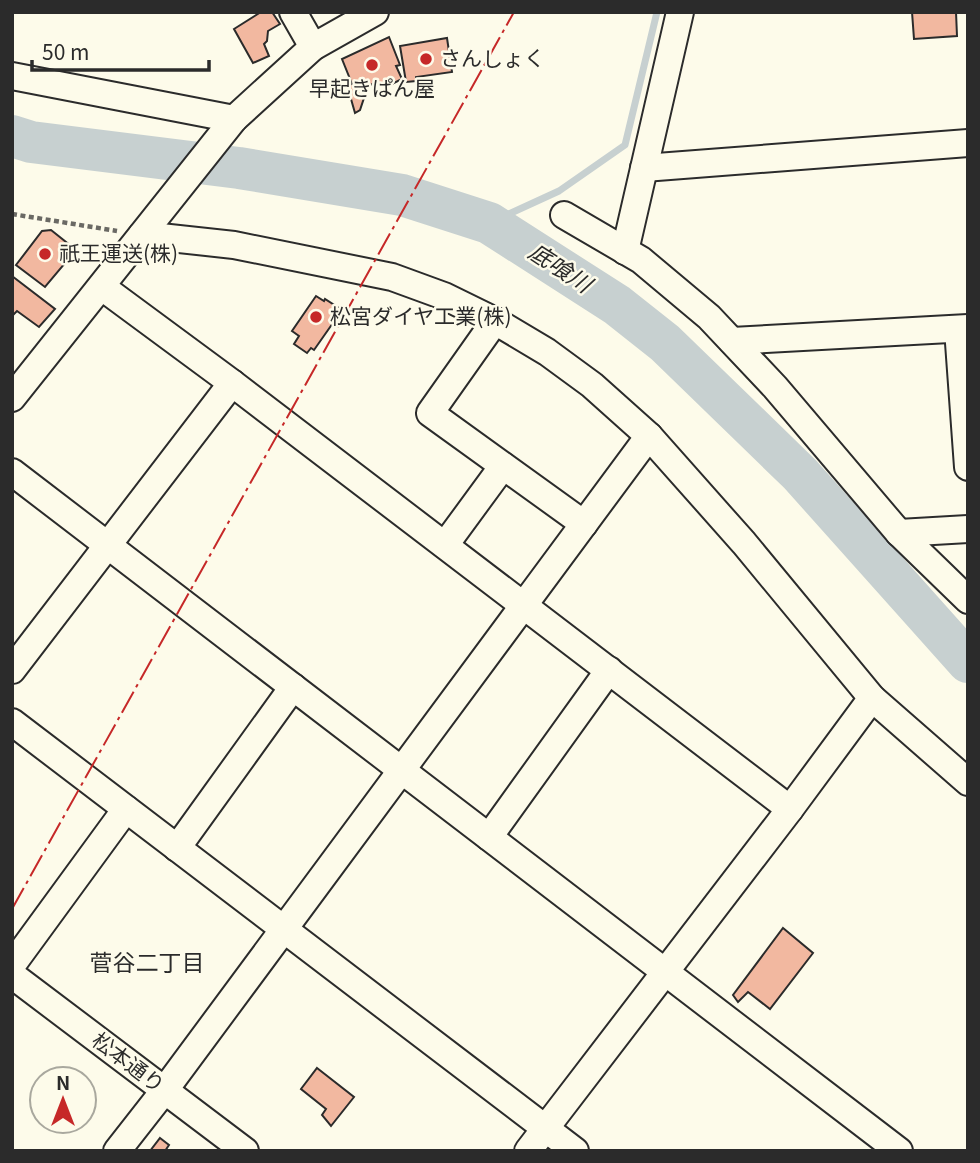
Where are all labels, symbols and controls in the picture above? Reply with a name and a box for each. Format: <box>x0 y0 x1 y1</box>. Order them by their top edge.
scale bar <box>32 28 208 72</box>
text: 50 m <box>42 36 89 66</box>
place label: さんしょく <box>440 42 545 72</box>
marker: さんしょく <box>418 51 434 67</box>
marker: 早起きぱん屋 <box>364 57 380 73</box>
place label: 早起きぱん屋 <box>309 72 435 102</box>
water label: 底喰川 <box>523 233 602 301</box>
place label: 祇王運送(株) <box>59 237 178 267</box>
marker: 祇王運送(株) <box>37 246 53 262</box>
place label: 松宮ダイヤ工業(株) <box>330 300 512 330</box>
marker: 松宮ダイヤ工業(株) <box>308 309 324 325</box>
district label: 菅谷二丁目 <box>90 944 205 978</box>
street label: 松本通り <box>87 1024 172 1099</box>
north arrow <box>28 1065 98 1135</box>
text: N <box>56 1068 70 1095</box>

